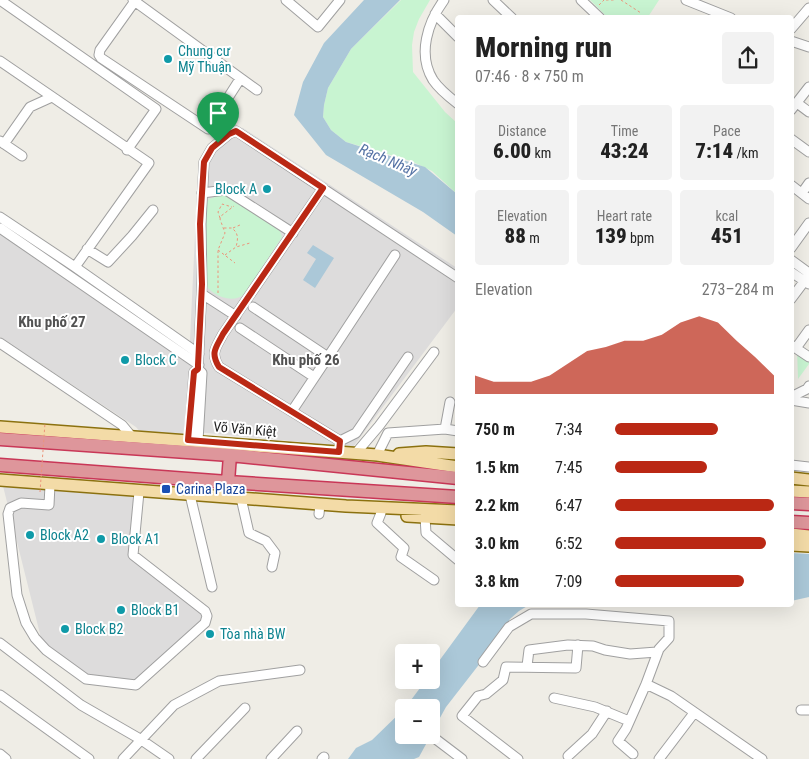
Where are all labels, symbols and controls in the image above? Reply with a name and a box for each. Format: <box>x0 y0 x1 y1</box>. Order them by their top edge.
text: Morning run <box>475 31 612 64</box>
button: share <box>722 32 774 84</box>
place label: Chung cư Mỹ Thuận <box>178 43 232 75</box>
marker: Chung cư Mỹ Thuận <box>162 53 174 65</box>
text: 07:46 · 8 × 750 m <box>475 67 584 86</box>
pin <box>197 92 239 143</box>
icon: arrive <box>204 99 232 127</box>
text: Distance <box>498 123 546 139</box>
text: Time <box>611 123 638 139</box>
text: Pace <box>713 123 741 139</box>
text: 6.00 <box>493 139 531 163</box>
text: 43:24 <box>600 139 649 163</box>
text: 7:14 <box>695 139 733 163</box>
water label: Rạch Nhảy <box>356 140 420 181</box>
text: km <box>531 145 551 161</box>
text: /km <box>733 145 758 161</box>
place label: Block A <box>215 181 257 197</box>
marker: Block A <box>261 183 273 195</box>
text: Elevation <box>497 208 547 224</box>
text: Heart rate <box>597 208 652 224</box>
text: kcal <box>716 208 738 224</box>
text: 88 <box>505 224 526 248</box>
text: 139 <box>595 224 627 248</box>
text: 451 <box>711 224 743 248</box>
text: m <box>526 230 540 246</box>
text: bpm <box>627 230 654 246</box>
text: Elevation <box>475 280 533 299</box>
text: 273–284 m <box>702 280 774 299</box>
district label: Khu phố 27 <box>18 313 86 331</box>
district label: Khu phố 26 <box>272 351 340 369</box>
place label: Block C <box>135 352 177 368</box>
marker: Block C <box>119 354 131 366</box>
street label: Võ Văn Kiệt <box>213 418 277 440</box>
text: 750 m <box>475 420 515 439</box>
text: 7:34 <box>555 420 582 439</box>
text: 1.5 km <box>475 458 519 477</box>
text: 7:45 <box>555 458 582 477</box>
place label: Carina Plaza <box>176 481 245 497</box>
marker: Carina Plaza <box>160 483 172 495</box>
text: 2.2 km <box>475 496 519 515</box>
text: 6:47 <box>555 496 582 515</box>
place label: Block A2 <box>40 527 89 543</box>
marker: Block A2 <box>24 529 36 541</box>
place label: Block A1 <box>111 531 160 547</box>
marker: Block A1 <box>95 533 107 545</box>
text: 3.0 km <box>475 534 519 553</box>
text: 6:52 <box>555 534 582 553</box>
text: 3.8 km <box>475 572 519 591</box>
text: 7:09 <box>555 572 582 591</box>
place label: Block B1 <box>131 602 179 618</box>
marker: Block B1 <box>115 604 127 616</box>
place label: Block B2 <box>75 621 124 637</box>
marker: Block B2 <box>59 623 71 635</box>
place label: Tòa nhà BW <box>220 626 286 642</box>
marker: Tòa nhà BW <box>204 628 216 640</box>
map controls <box>395 644 440 744</box>
button: + <box>395 644 440 689</box>
button: − <box>395 699 440 744</box>

